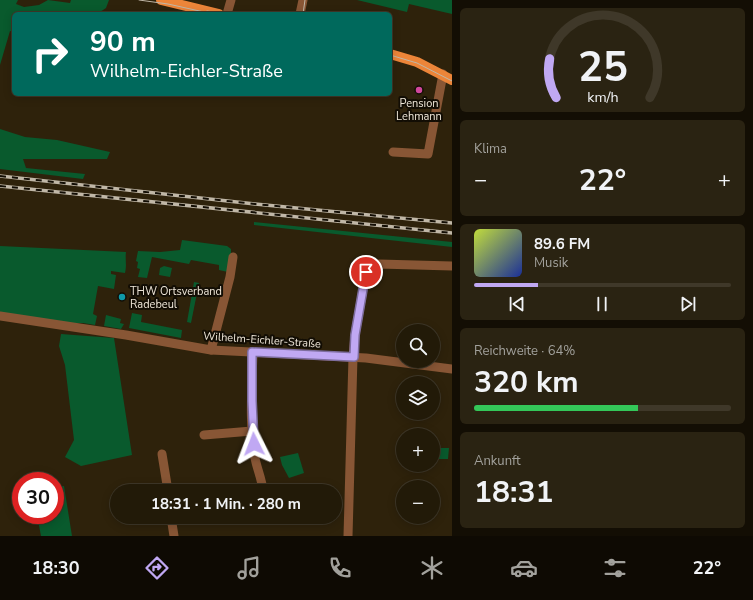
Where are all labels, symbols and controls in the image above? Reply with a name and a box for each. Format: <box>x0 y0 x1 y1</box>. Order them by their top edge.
text: 90 m <box>90 23 156 61</box>
icon: right <box>24 28 76 80</box>
text: 25 <box>578 39 627 96</box>
text: Wilhelm-Eichler-Straße <box>90 59 283 83</box>
marker: Pension Lehmann <box>414 85 424 95</box>
text: km/h <box>587 88 618 107</box>
place label: Pension Lehmann <box>396 96 442 124</box>
text: Klima <box>474 140 507 158</box>
text: 22° <box>579 160 626 201</box>
text: − <box>474 165 487 195</box>
text: + <box>718 165 731 195</box>
text: 89.6 FM <box>534 234 590 254</box>
text: Musik <box>534 254 568 272</box>
pin <box>349 255 383 289</box>
icon: arrive <box>355 261 377 283</box>
place label: THW Ortsverband Radebeul <box>130 284 222 312</box>
marker: THW Ortsverband Radebeul <box>117 292 127 302</box>
icon: previous <box>506 293 528 315</box>
icon: pause <box>591 293 613 315</box>
icon: next <box>677 293 699 315</box>
map controls <box>396 324 440 524</box>
button: search <box>396 324 440 368</box>
street label: Wilhelm-Eichler-Straße <box>203 328 321 352</box>
text: Reichweite · 64% <box>474 342 575 360</box>
text: 320 km <box>474 362 579 403</box>
button: layers <box>396 376 440 420</box>
position arrow <box>233 423 275 465</box>
button: + <box>396 428 440 472</box>
text: Ankunft <box>474 452 521 470</box>
speed limit sign: 30 <box>12 472 64 524</box>
text: 18:31 <box>474 472 553 513</box>
button: − <box>396 480 440 524</box>
text: 18:31 · 1 Min. · 280 m <box>151 494 301 514</box>
icon: directions <box>143 554 171 582</box>
icon: music <box>235 554 263 582</box>
icon: phone <box>326 554 354 582</box>
icon: climate <box>418 554 446 582</box>
icon: car <box>510 554 538 582</box>
icon: filters <box>601 554 629 582</box>
text: 18:30 <box>32 556 79 580</box>
text: 22° <box>693 556 721 580</box>

